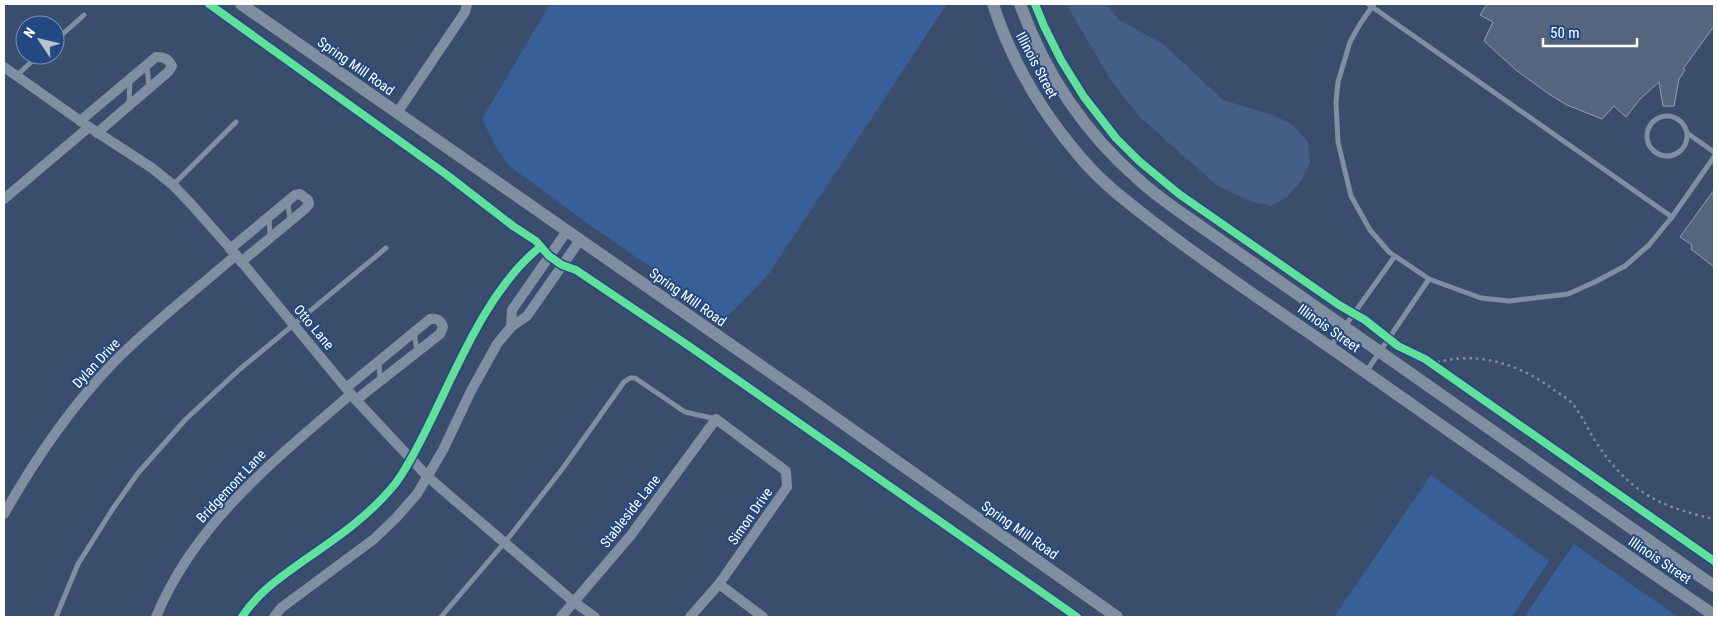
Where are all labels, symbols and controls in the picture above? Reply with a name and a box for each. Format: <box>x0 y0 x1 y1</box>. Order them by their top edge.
north arrow <box>15 15 65 65</box>
scale bar <box>1543 15 1637 47</box>
text: N <box>20 24 38 41</box>
text: 50 m <box>1550 24 1580 42</box>
street label: Illinois Street <box>1013 29 1061 101</box>
street label: Spring Mill Road <box>315 34 397 98</box>
street label: Spring Mill Road <box>647 265 729 329</box>
street label: Otto Lane <box>291 301 338 353</box>
street label: Illinois Street <box>1295 301 1363 355</box>
street label: Dylan Drive <box>69 335 123 391</box>
street label: Bridgemont Lane <box>193 446 269 526</box>
street label: Stableside Lane <box>597 471 664 551</box>
street label: Simon Drive <box>725 484 776 548</box>
street label: Spring Mill Road <box>979 498 1061 562</box>
street label: Illinois Street <box>1625 533 1695 587</box>

